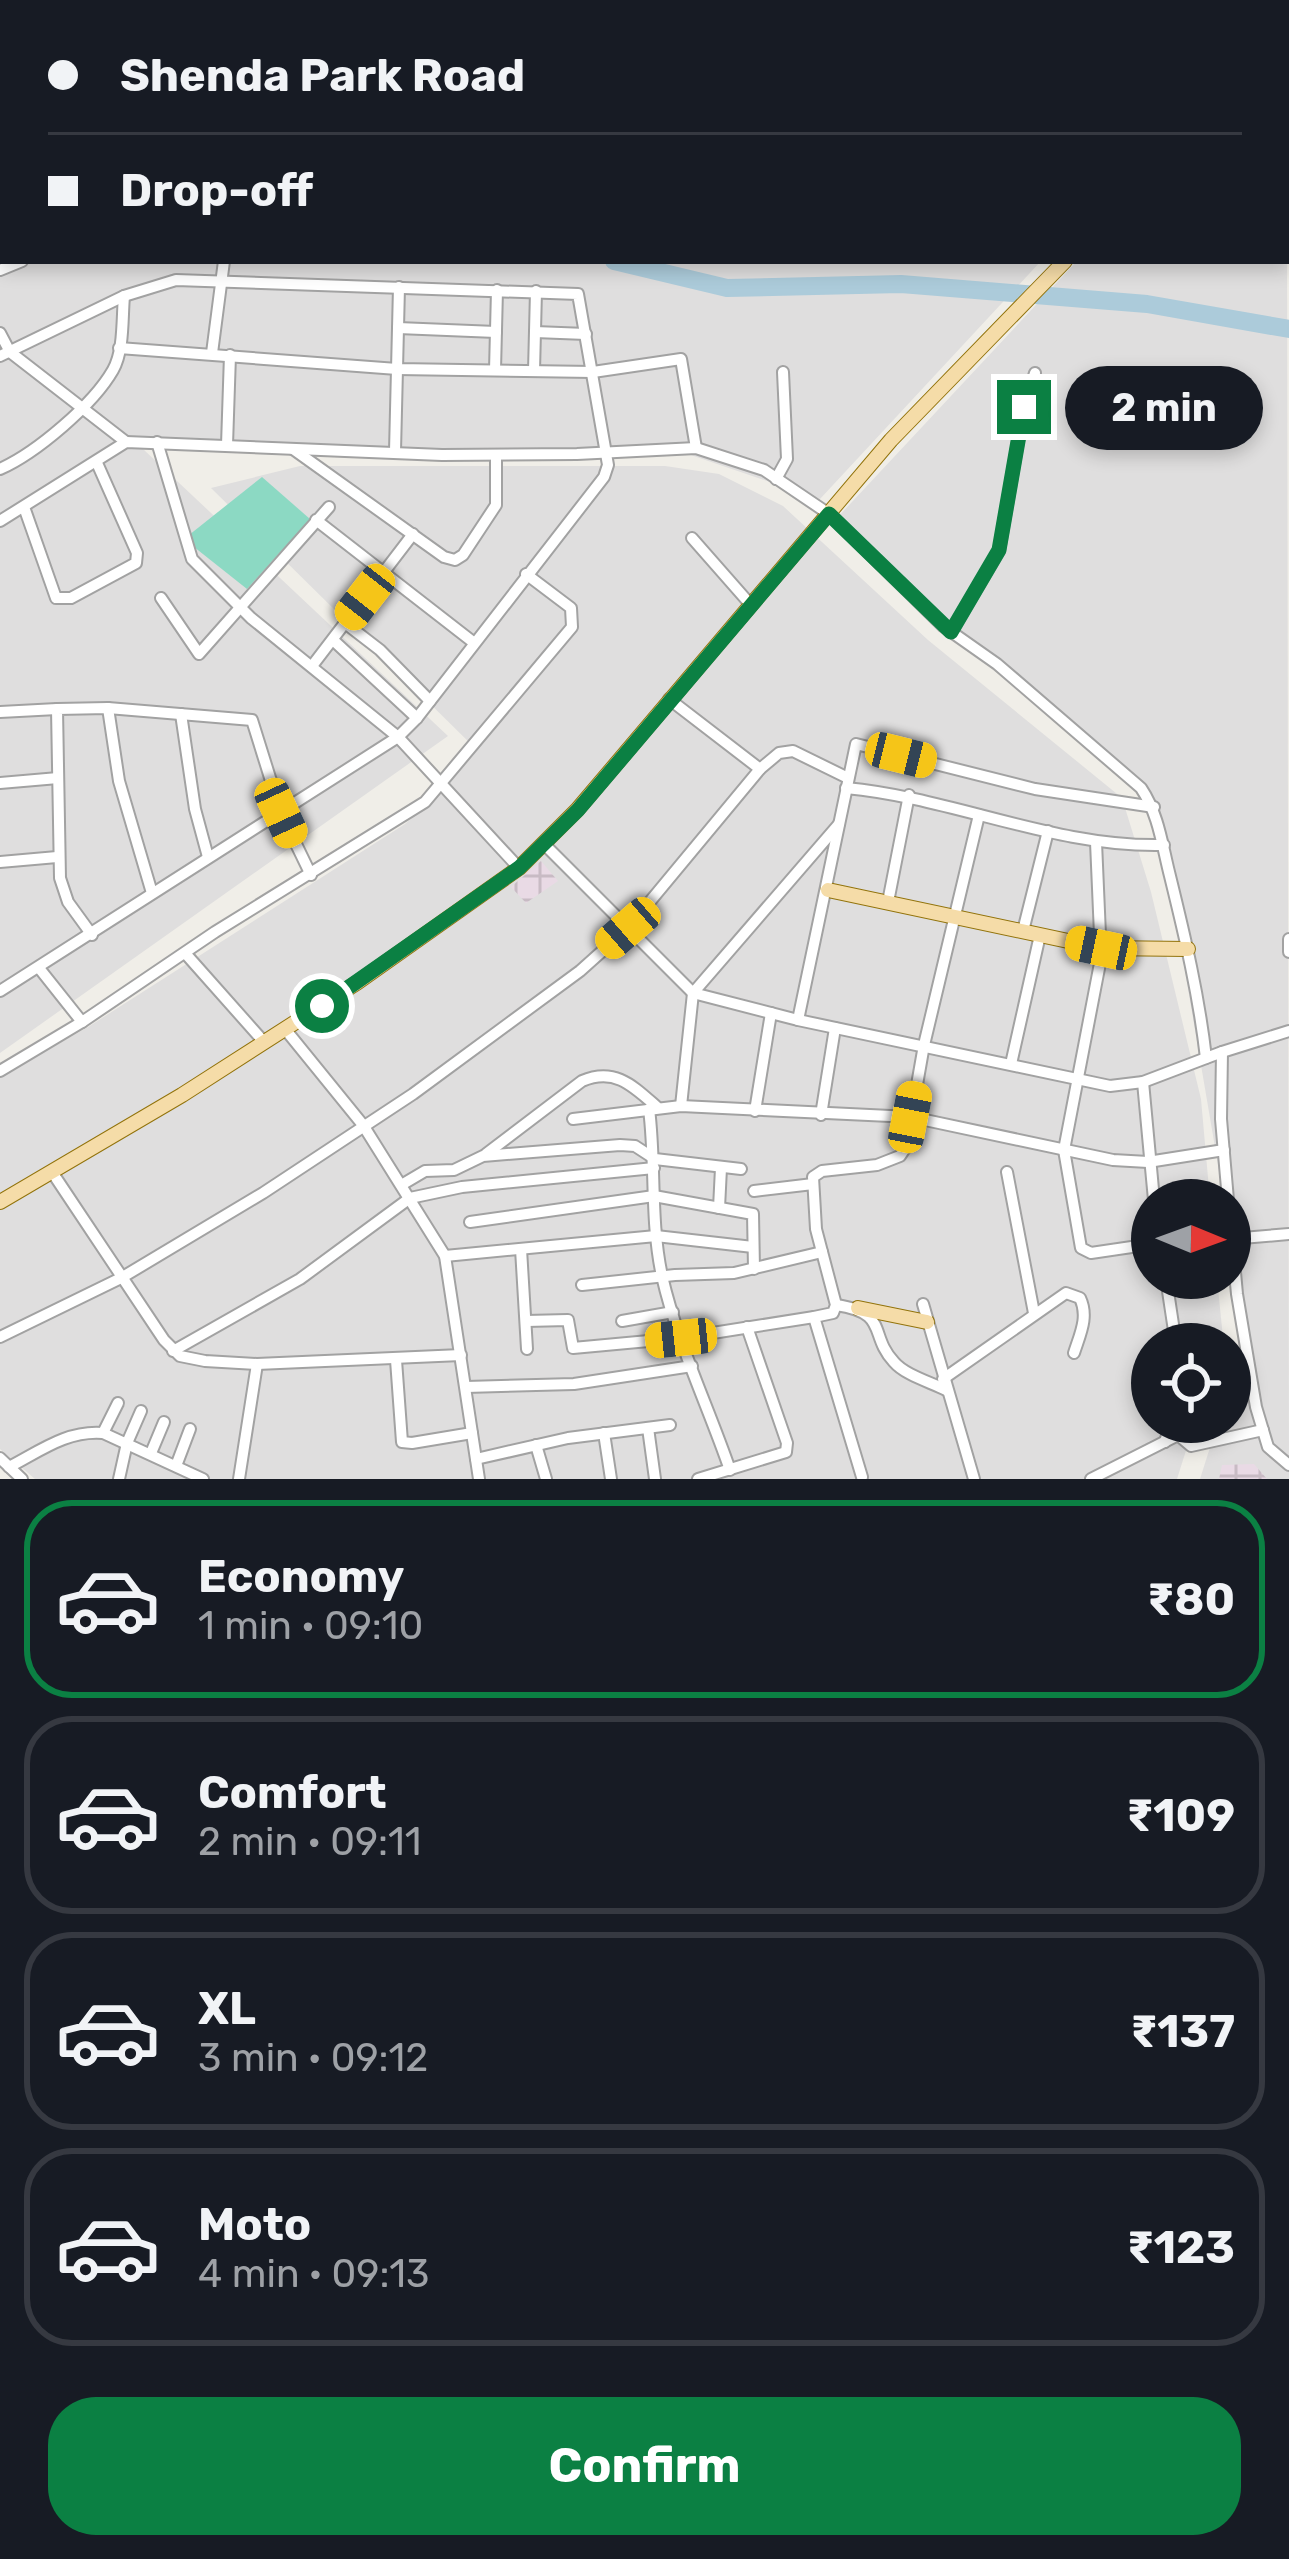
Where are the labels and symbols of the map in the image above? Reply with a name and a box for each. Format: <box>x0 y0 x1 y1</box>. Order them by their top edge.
callout: 2 min <box>1066 365 1264 449</box>
route end <box>997 380 1051 434</box>
car <box>329 558 401 636</box>
car <box>862 729 940 781</box>
car <box>249 773 313 853</box>
car <box>589 891 667 965</box>
car <box>1062 923 1140 973</box>
route start <box>295 979 349 1033</box>
car <box>885 1078 935 1156</box>
north arrow <box>1131 1179 1251 1299</box>
car <box>643 1316 719 1360</box>

